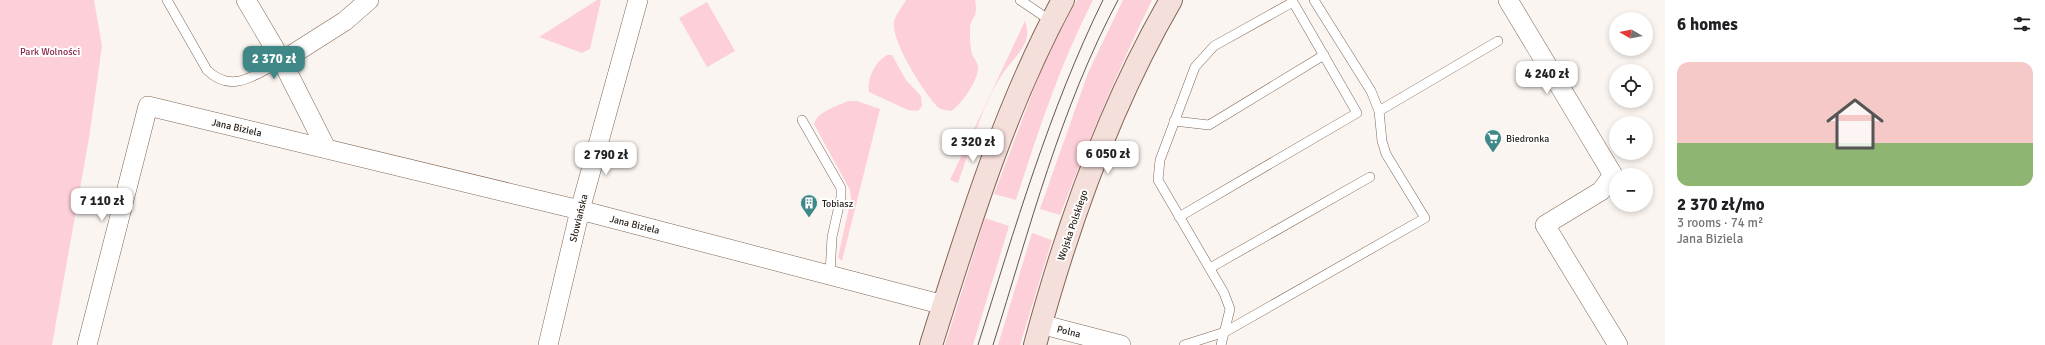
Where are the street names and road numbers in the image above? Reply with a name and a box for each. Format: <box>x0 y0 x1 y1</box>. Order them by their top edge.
street label: Jana Biziela <box>211 116 263 140</box>
street label: Wojska Polskiego <box>1055 188 1091 262</box>
street label: Słowiańska <box>567 193 591 243</box>
street label: Jana Biziela <box>609 213 661 237</box>
street label: Polna <box>1056 323 1082 341</box>

